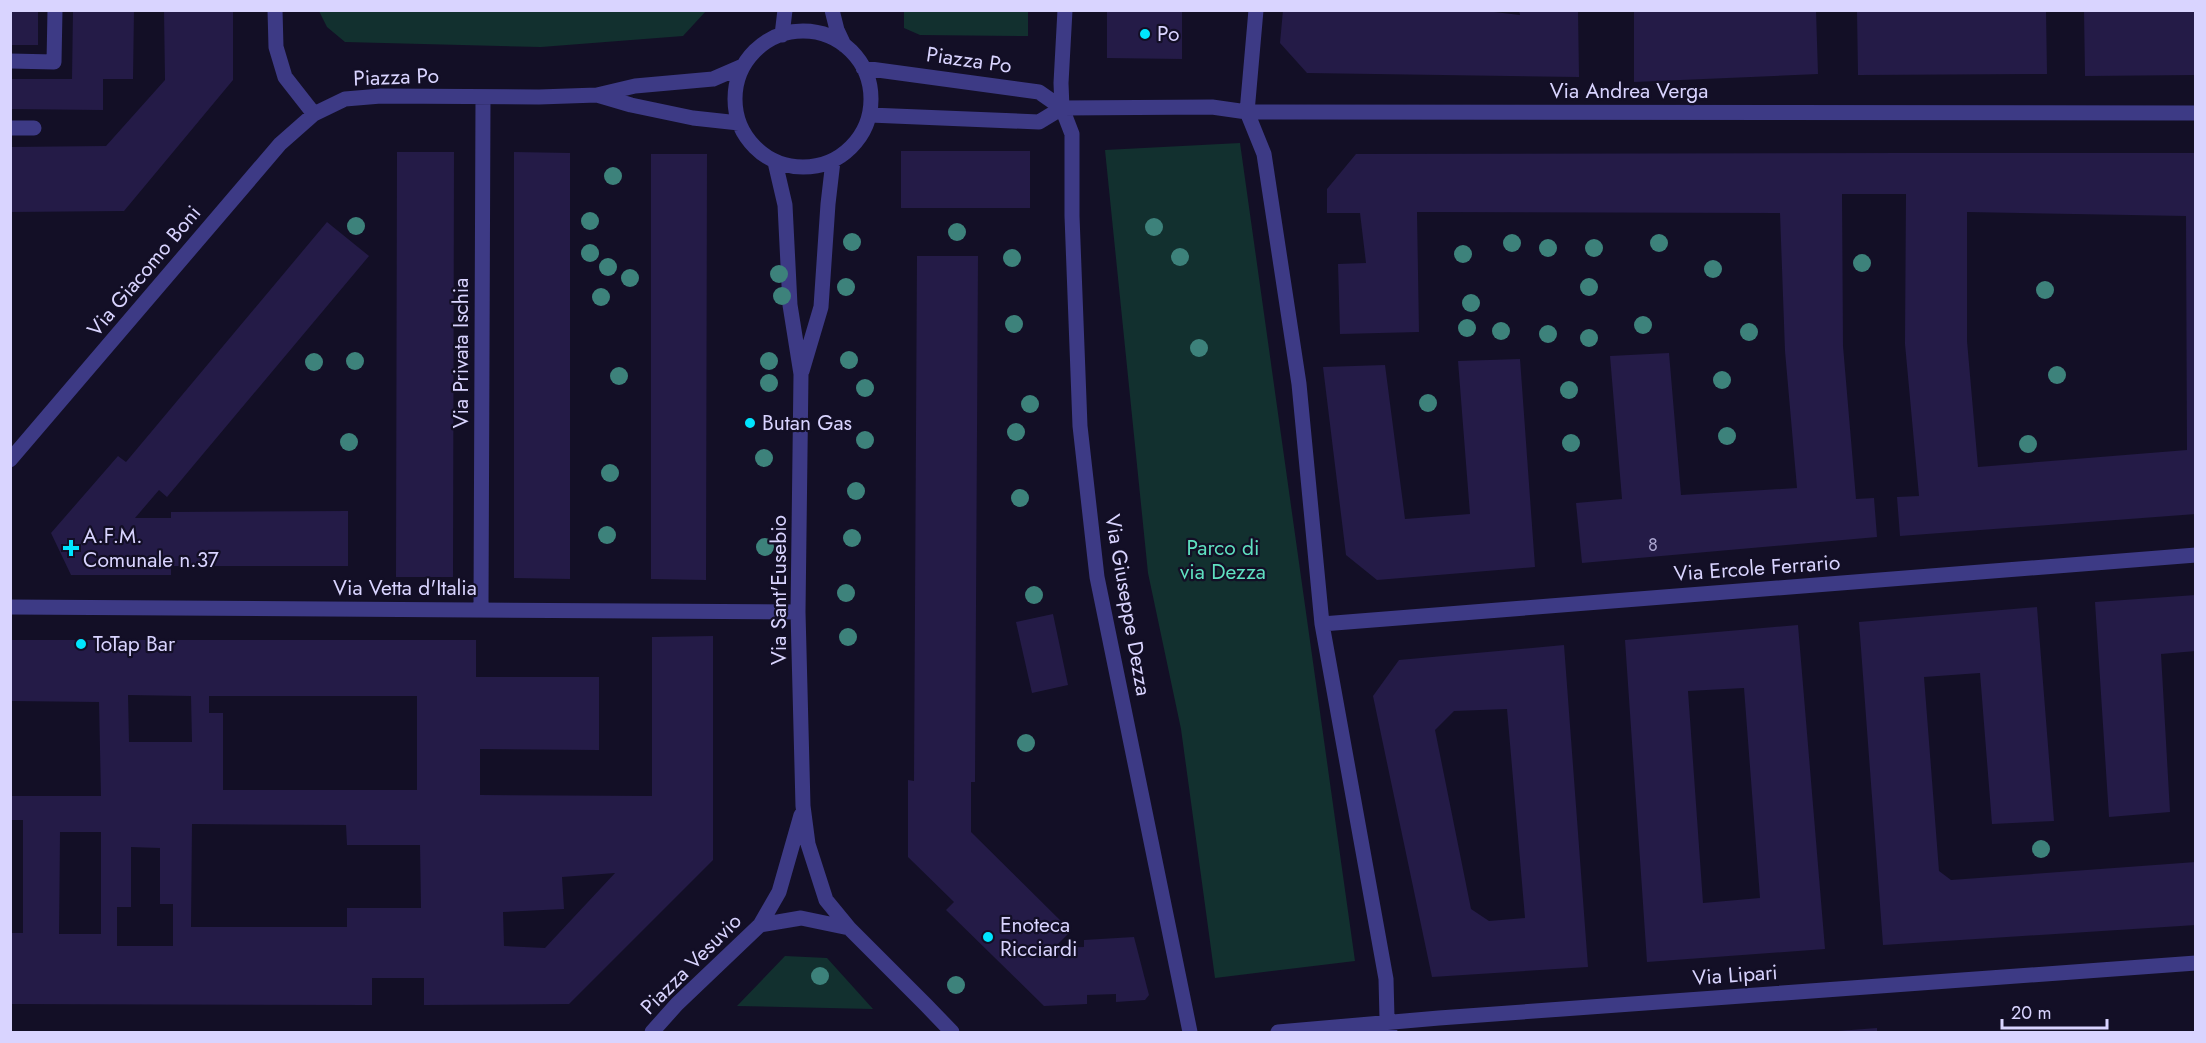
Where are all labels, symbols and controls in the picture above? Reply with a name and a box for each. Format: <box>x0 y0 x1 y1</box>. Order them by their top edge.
place label: Po <box>1157 19 1179 49</box>
marker: Po <box>1138 27 1152 41</box>
street label: Piazza Po <box>924 39 1014 81</box>
street label: Piazza Po <box>353 61 439 93</box>
street label: Via Andrea Verga <box>1550 76 1708 106</box>
street label: Via Giacomo Boni <box>80 199 208 343</box>
street label: Via Privata Ischia <box>446 278 476 428</box>
place label: Butan Gas <box>762 408 852 438</box>
marker: Butan Gas <box>743 416 757 430</box>
street label: Via Giuseppe Dezza <box>1097 512 1159 698</box>
street label: Via Sant'Eusebio <box>764 515 794 665</box>
place label: A.F.M. Comunale n.37 <box>83 521 219 575</box>
house number: 8 <box>1648 532 1658 558</box>
park label: Parco di via Dezza <box>1180 533 1266 587</box>
marker: A.F.M. Comunale n.37 <box>64 541 78 555</box>
street label: Via Ercole Ferrario <box>1673 547 1841 589</box>
street label: Via Vetta d'Italia <box>333 573 477 603</box>
place label: ToTap Bar <box>93 629 176 659</box>
marker: ToTap Bar <box>74 637 88 651</box>
street label: Piazza Vesuvio <box>634 907 748 1021</box>
place label: Enoteca Ricciardi <box>1000 910 1078 964</box>
marker: Enoteca Ricciardi <box>981 930 995 944</box>
street label: Via Lipari <box>1691 957 1779 993</box>
scale bar <box>2002 992 2107 1030</box>
text: 20 m <box>2011 1000 2051 1026</box>

